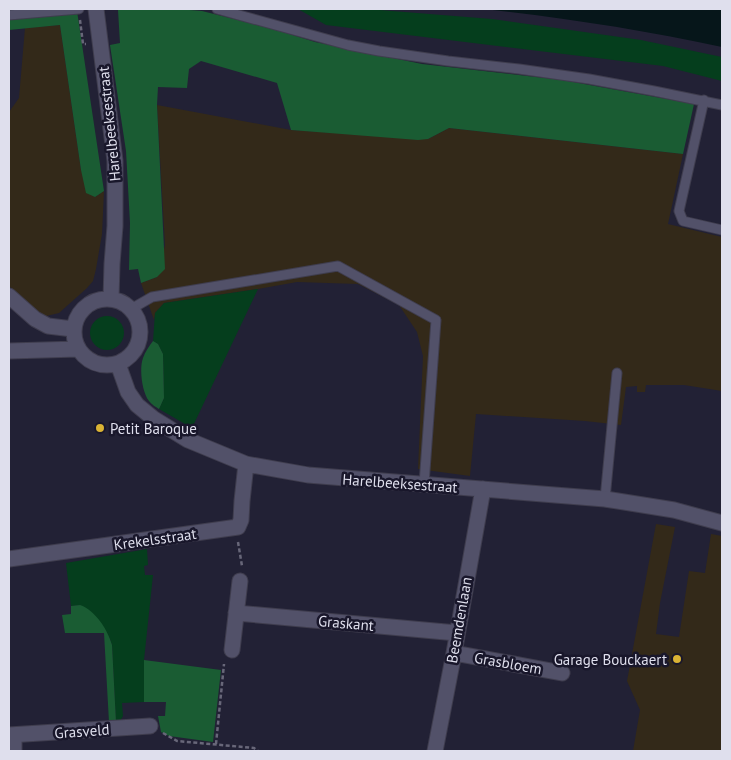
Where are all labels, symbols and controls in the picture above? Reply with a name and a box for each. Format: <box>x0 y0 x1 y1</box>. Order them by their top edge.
street label: Harelbeeksestraat <box>94 66 124 182</box>
place label: Petit Baroque <box>110 419 197 438</box>
marker: Petit Baroque <box>94 422 106 434</box>
street label: Harelbeeksestraat <box>342 469 458 497</box>
street label: Krekelsstraat <box>112 524 198 554</box>
street label: Beemdenlaan <box>442 575 476 665</box>
street label: Graskant <box>317 611 375 635</box>
street label: Grasbloem <box>473 648 543 678</box>
place label: Garage Bouckaert <box>554 650 667 669</box>
marker: Garage Bouckaert <box>671 653 683 665</box>
street label: Grasveld <box>54 720 110 742</box>

